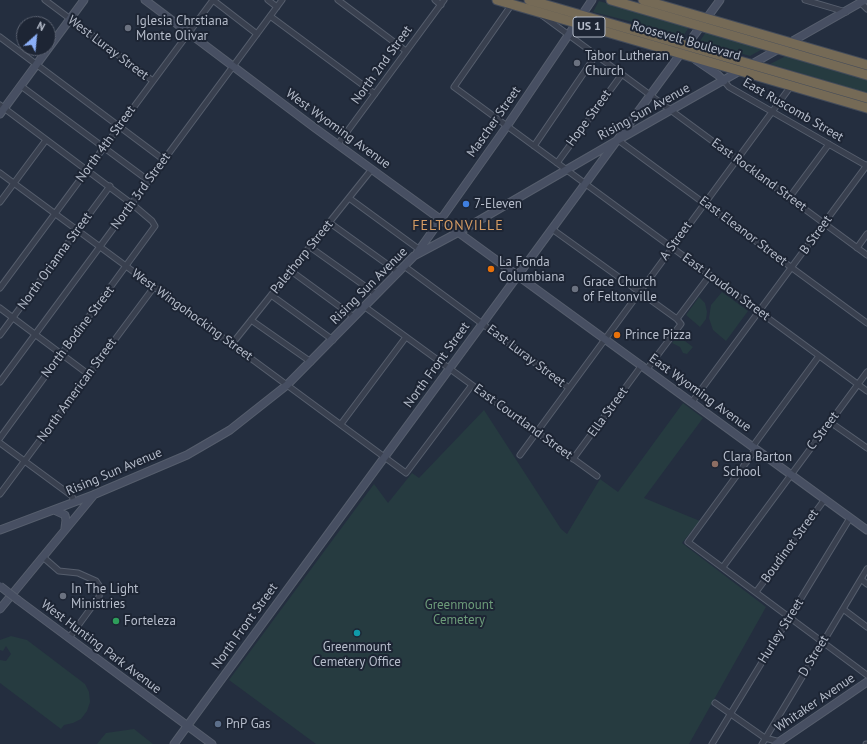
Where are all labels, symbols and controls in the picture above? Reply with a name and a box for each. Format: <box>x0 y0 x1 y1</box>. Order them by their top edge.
street label: West Luray Street <box>64 13 152 83</box>
place label: Iglesia Chrstiana Monte Olivar <box>136 13 228 44</box>
north arrow <box>16 16 56 56</box>
road number: US 1 <box>573 17 605 37</box>
text: N <box>35 18 47 34</box>
street label: Roosevelt Boulevard <box>630 18 742 64</box>
marker: Iglesia Chrstiana Monte Olivar <box>123 23 133 33</box>
street label: North 2nd Street <box>348 23 416 107</box>
place label: Tabor Lutheran Church <box>585 48 669 79</box>
marker: Tabor Lutheran Church <box>572 58 582 68</box>
street label: East Ruscomb Street <box>740 75 846 145</box>
street label: Rising Sun Avenue <box>595 80 693 144</box>
street label: Mascher Street <box>464 84 524 160</box>
street label: West Wyoming Avenue <box>283 86 393 172</box>
street label: Hope Street <box>563 87 615 149</box>
street label: North 4th Street <box>73 103 139 185</box>
street label: East Rockland Street <box>708 135 810 215</box>
street label: North 3rd Street <box>108 150 174 232</box>
street label: East Eleanor Street <box>696 193 790 269</box>
place label: 7-Eleven <box>474 196 522 212</box>
marker: 7-Eleven <box>461 199 471 209</box>
street label: North Orianna Street <box>15 209 95 313</box>
street label: B Street <box>797 213 835 257</box>
street label: Palethorp Street <box>268 217 336 297</box>
district label: FELTONVILLE <box>412 218 504 234</box>
street label: A Street <box>657 219 695 263</box>
street label: Rising Sun Avenue <box>327 244 411 328</box>
street label: East Loudon Street <box>679 250 773 324</box>
place label: La Fonda Columbiana <box>499 254 565 285</box>
marker: La Fonda Columbiana <box>486 264 496 274</box>
street label: West Wingohocking Street <box>128 266 256 364</box>
place label: Grace Church of Feltonville <box>583 274 657 305</box>
street label: North Bodine Street <box>38 283 118 381</box>
marker: Grace Church of Feltonville <box>570 284 580 294</box>
street label: North Front Street <box>401 319 473 411</box>
street label: East Luray Street <box>484 322 568 390</box>
place label: Prince Pizza <box>625 327 691 343</box>
marker: Prince Pizza <box>612 330 622 340</box>
street label: North American Street <box>34 335 120 445</box>
street label: East Wyoming Avenue <box>646 351 754 435</box>
street label: East Courtland Street <box>471 381 575 463</box>
street label: Ella Street <box>585 384 631 440</box>
street label: C Street <box>804 409 842 453</box>
street label: Rising Sun Avenue <box>64 445 164 499</box>
place label: Clara Barton School <box>723 449 792 480</box>
marker: Clara Barton School <box>710 459 720 469</box>
street label: Boudinot Street <box>758 506 822 586</box>
street label: North Front Street <box>209 580 281 672</box>
place label: In The Light Ministries <box>71 581 138 612</box>
marker: In The Light Ministries <box>58 591 68 601</box>
street label: Hurley Street <box>755 596 807 666</box>
street label: West Hunting Park Avenue <box>38 597 164 697</box>
park label: Greenmount Cemetery <box>425 597 493 628</box>
place label: Forteleza <box>124 613 176 629</box>
marker: Forteleza <box>111 616 121 626</box>
marker: Greenmount Cemetery Office <box>352 628 362 638</box>
street label: D Street <box>796 633 832 679</box>
place label: Greenmount Cemetery Office <box>313 639 401 670</box>
street label: Whitaker Avenue <box>772 670 858 736</box>
place label: PnP Gas <box>226 716 271 732</box>
marker: PnP Gas <box>213 719 223 729</box>

